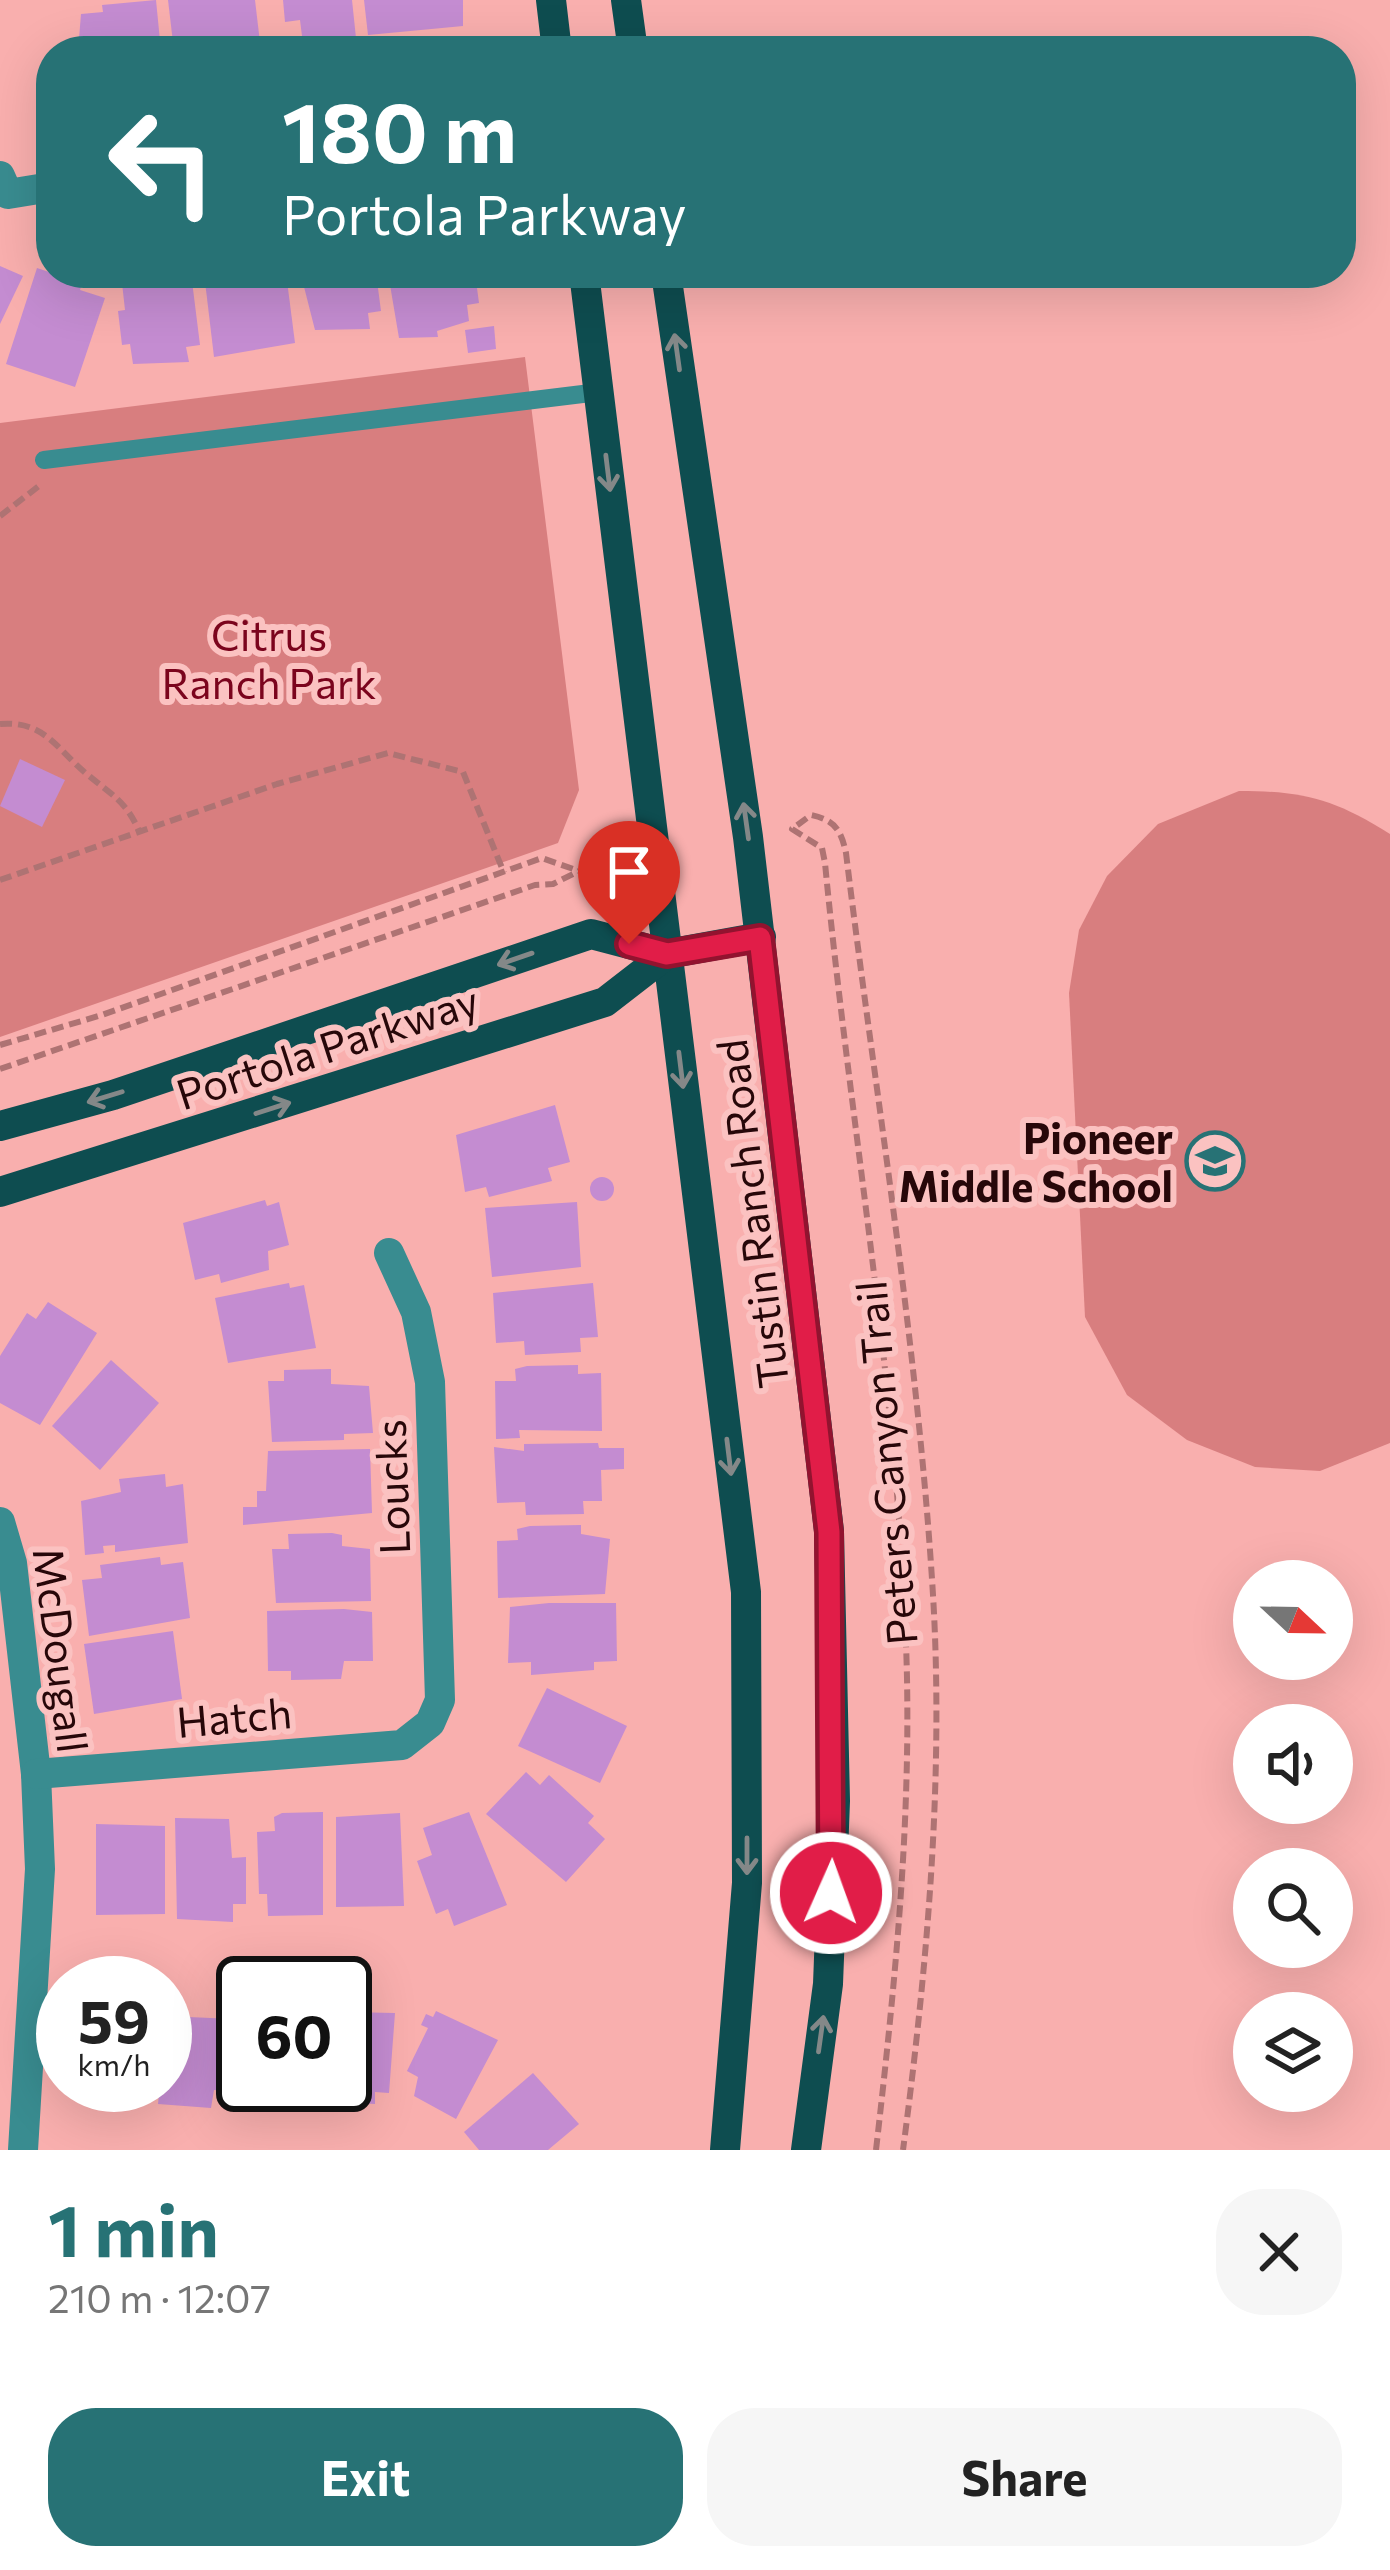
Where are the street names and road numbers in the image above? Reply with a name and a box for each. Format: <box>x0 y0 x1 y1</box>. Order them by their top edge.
street label: Portola Parkway <box>169 973 485 1119</box>
street label: Tustin Ranch Road <box>704 1037 798 1391</box>
street label: Peters Canyon Trail <box>843 1279 927 1647</box>
street label: Loucks <box>363 1419 419 1555</box>
street label: McDougall <box>24 1545 100 1755</box>
street label: Hatch <box>174 1685 294 1747</box>

